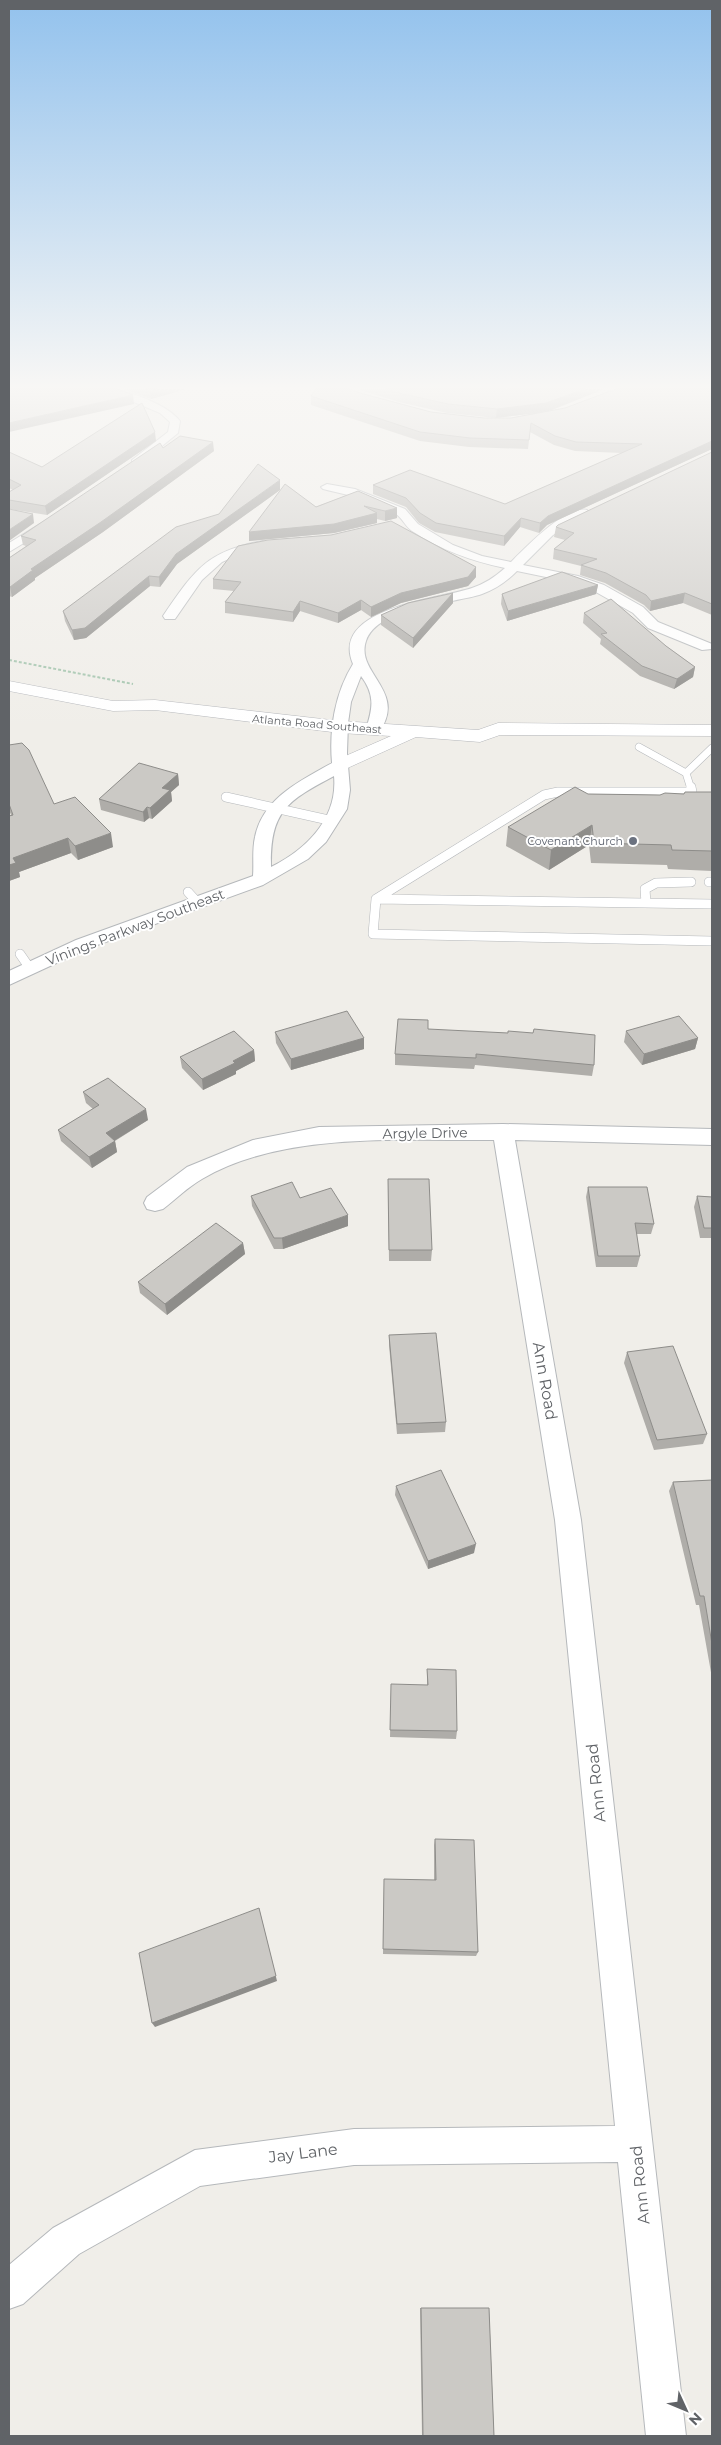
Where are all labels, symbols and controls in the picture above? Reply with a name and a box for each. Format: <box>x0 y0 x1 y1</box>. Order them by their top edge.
street label: Atlanta Road Southeast <box>252 711 383 737</box>
place label: Covenant Church <box>527 834 623 848</box>
marker: Covenant Church <box>627 835 639 847</box>
street label: Vinings Parkway Southeast <box>43 884 227 969</box>
street label: Argyle Drive <box>382 1123 468 1143</box>
street label: Ann Road <box>529 1340 561 1422</box>
street label: Ann Road <box>582 1743 610 1823</box>
street label: Jay Lane <box>266 2139 339 2167</box>
street label: Ann Road <box>626 2145 654 2225</box>
north arrow <box>661 2385 711 2435</box>
text: N <box>685 2409 706 2429</box>

